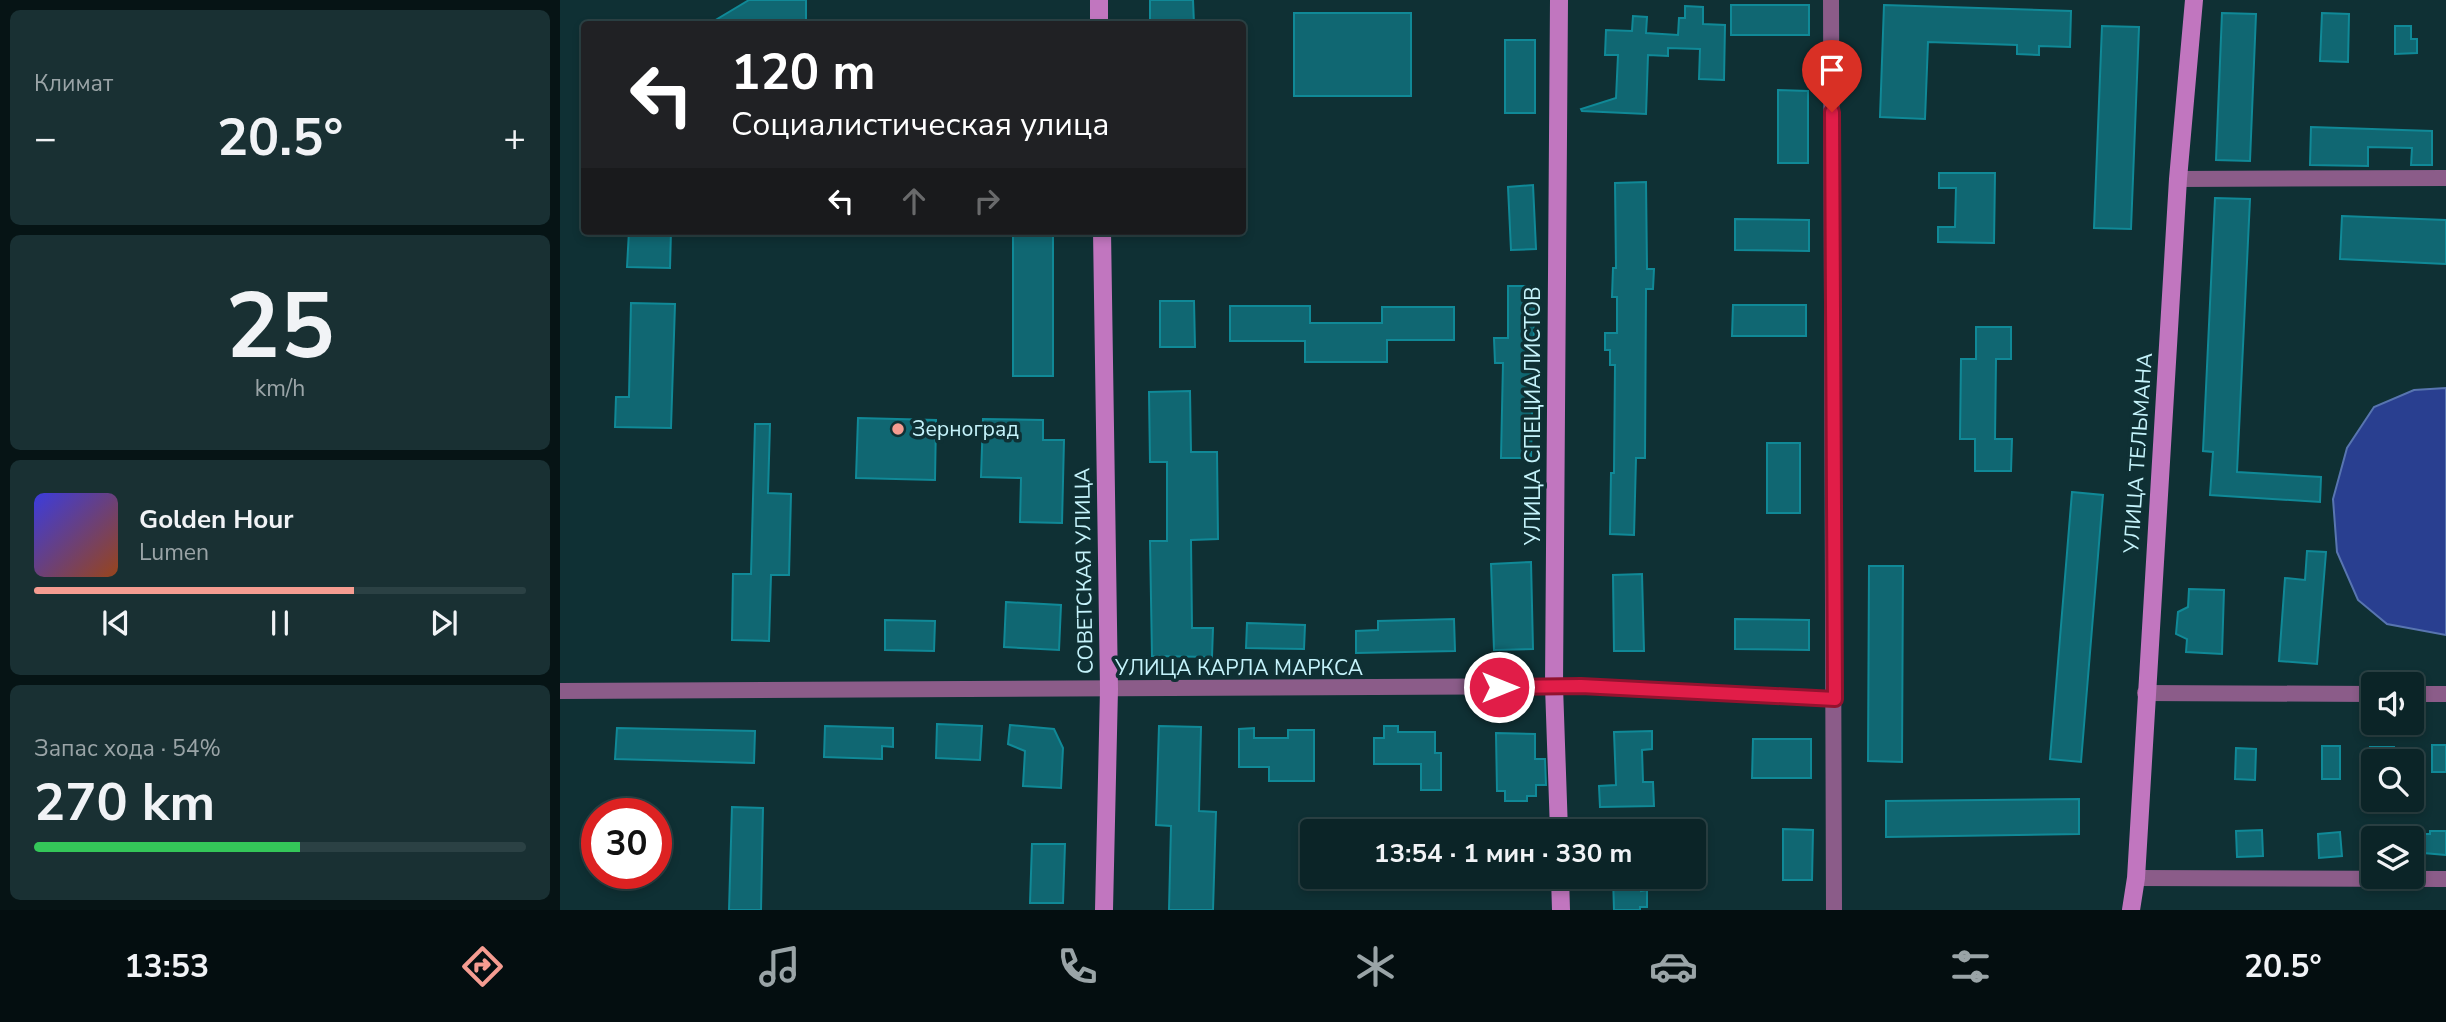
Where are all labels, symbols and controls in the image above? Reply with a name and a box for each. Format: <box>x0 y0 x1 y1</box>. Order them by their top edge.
text: 120 m <box>731 39 875 106</box>
pin <box>1802 40 1862 112</box>
icon: left <box>616 49 707 140</box>
icon: arrive <box>1813 51 1851 89</box>
text: Климат <box>34 68 113 99</box>
text: 20.5° <box>217 102 343 173</box>
text: Социалистическая улица <box>731 103 1109 146</box>
text: − <box>34 113 57 164</box>
text: + <box>503 113 526 164</box>
icon: left <box>822 182 860 220</box>
icon: ahead <box>895 182 933 220</box>
icon: right <box>968 182 1006 220</box>
text: 25 <box>225 265 335 389</box>
street label: УЛИЦА СПЕЦИАЛИСТОВ <box>1519 287 1547 546</box>
street label: УЛИЦА ТЕЛЬМАНА <box>2117 352 2159 555</box>
text: km/h <box>255 373 305 404</box>
place label: Зерноград <box>912 415 1019 443</box>
marker: Зерноград <box>890 421 906 437</box>
street label: СОВЕТСКАЯ УЛИЦА <box>1068 468 1100 674</box>
text: Golden Hour <box>139 502 294 537</box>
text: Lumen <box>139 537 209 568</box>
icon: previous <box>97 604 135 642</box>
icon: pause <box>261 604 299 642</box>
icon: next <box>425 604 463 642</box>
position arrow <box>1462 650 1536 724</box>
street label: УЛИЦА КАРЛА МАРКСА <box>1114 654 1363 682</box>
map controls <box>2361 672 2424 889</box>
button: sound <box>2361 672 2424 735</box>
text: Запас хода · 54% <box>34 733 221 764</box>
button: search <box>2361 749 2424 812</box>
text: 270 km <box>34 767 215 838</box>
speed limit sign: 30 <box>581 798 672 889</box>
button: layers <box>2361 826 2424 889</box>
text: 13:54 · 1 мин · 330 m <box>1374 836 1632 871</box>
icon: directions <box>458 942 507 991</box>
icon: music <box>755 942 804 991</box>
icon: phone <box>1053 942 1102 991</box>
icon: climate <box>1351 942 1400 991</box>
icon: car <box>1649 942 1698 991</box>
icon: filters <box>1946 942 1995 991</box>
text: 13:53 <box>124 945 209 988</box>
text: 20.5° <box>2244 945 2322 988</box>

